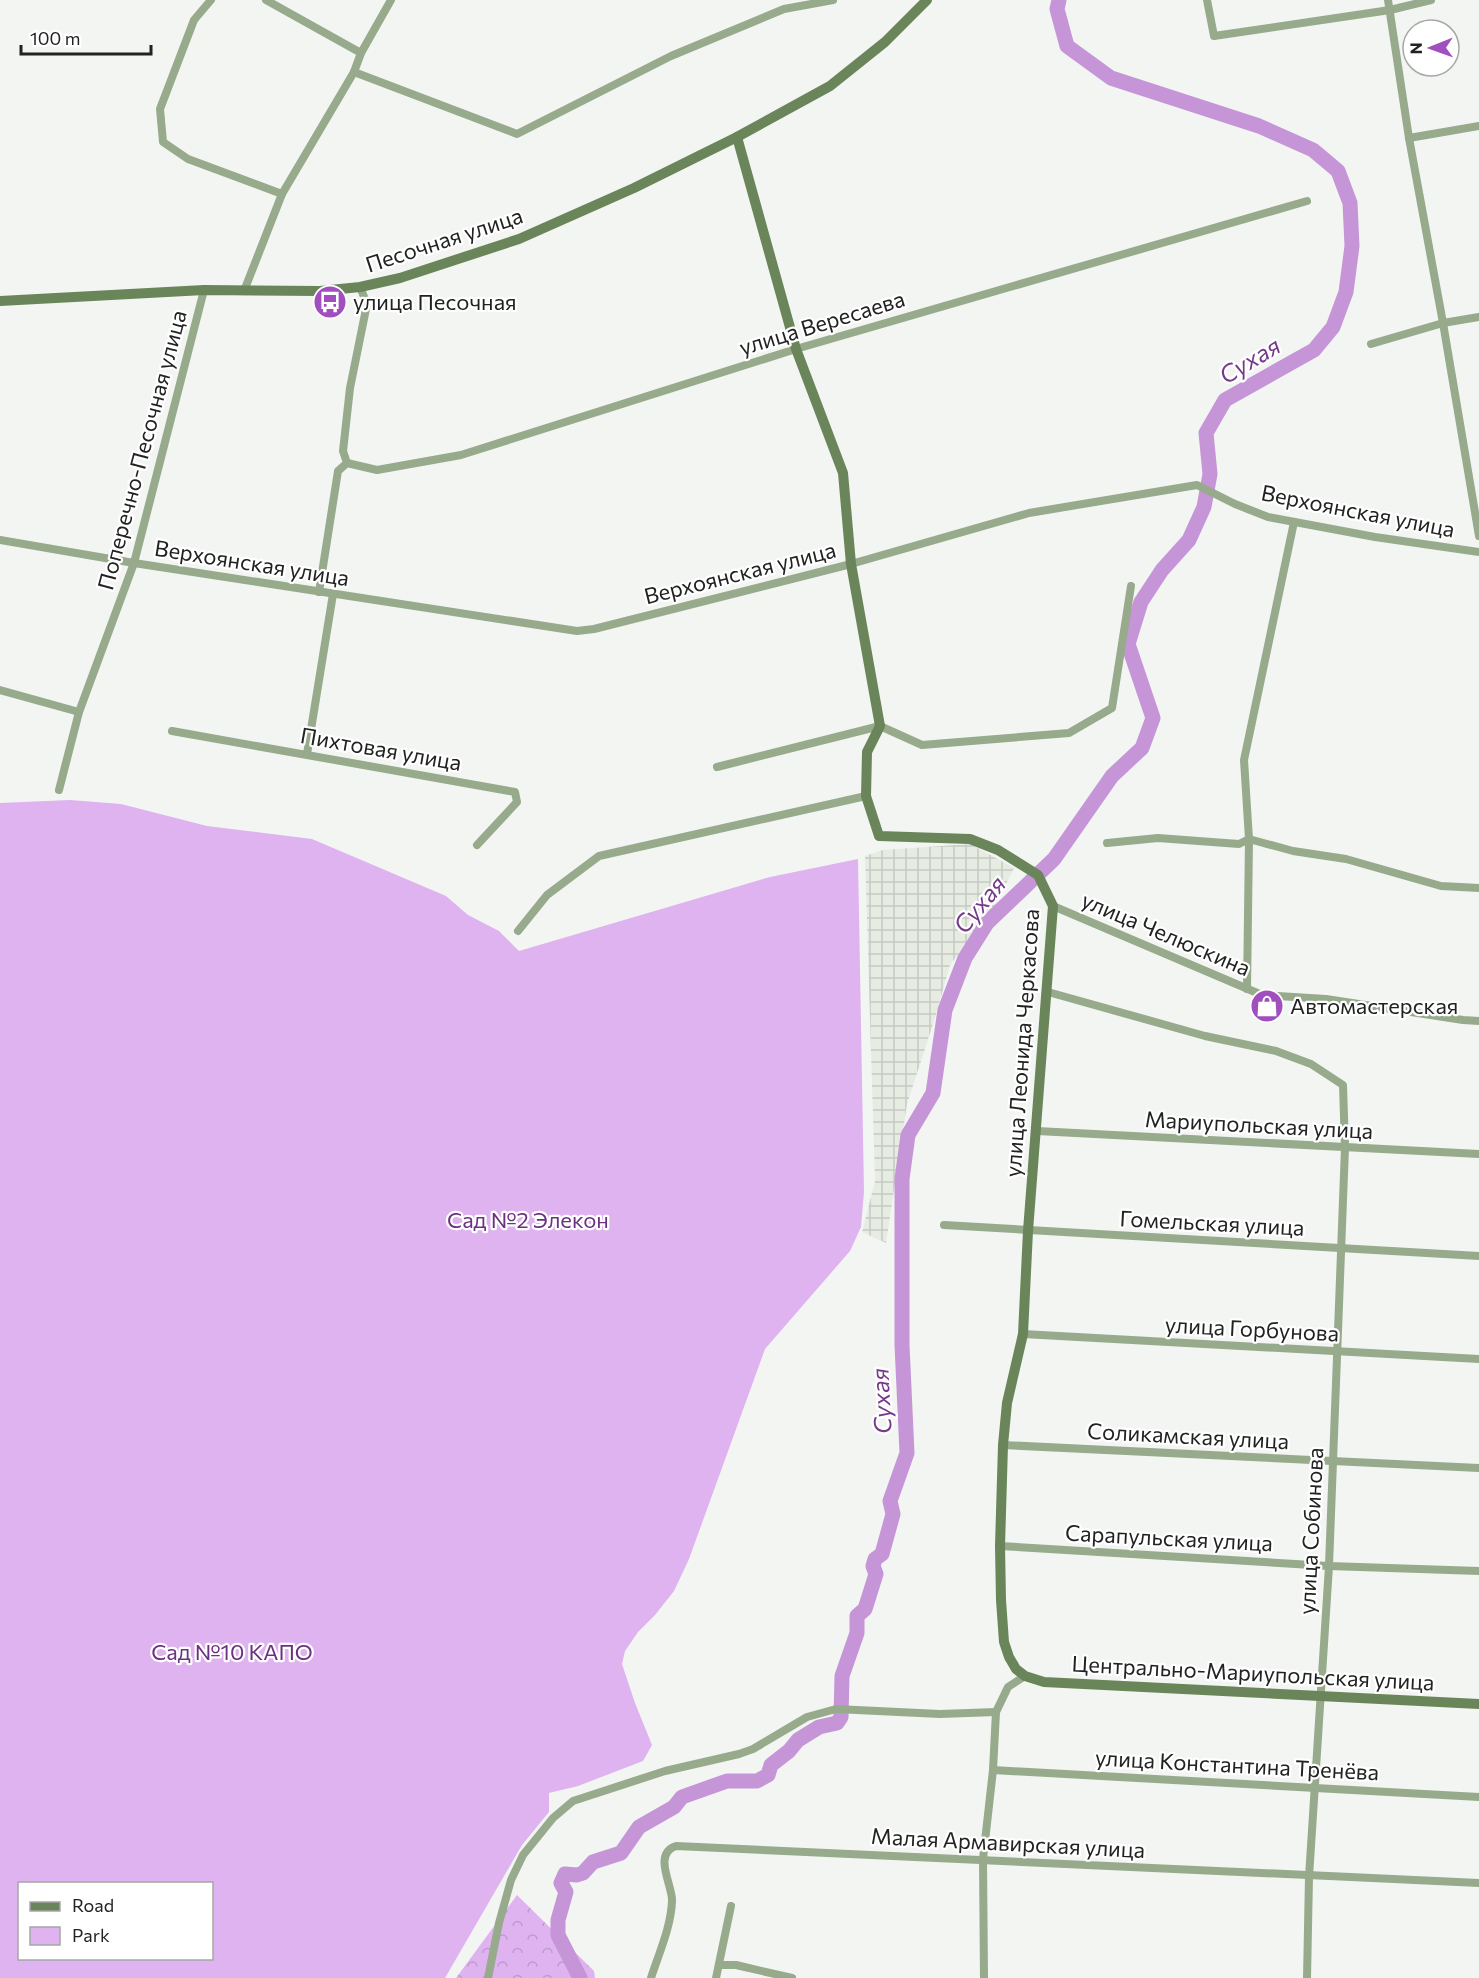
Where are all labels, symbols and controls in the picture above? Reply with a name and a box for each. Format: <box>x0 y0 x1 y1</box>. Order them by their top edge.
scale bar <box>21 18 152 56</box>
north arrow <box>1401 18 1461 78</box>
text: 100 m <box>30 27 80 49</box>
text: N <box>1406 42 1425 54</box>
street label: Песочная улица <box>362 201 526 278</box>
bus stop icon: улица Песочная <box>312 284 348 320</box>
street label: улица Вересаева <box>736 285 908 361</box>
place label: улица Песочная <box>353 288 517 315</box>
street label: Поперечно-Песочная улица <box>91 307 192 593</box>
water label: Сухая <box>1213 330 1285 389</box>
street label: Верхоянская улица <box>1259 478 1457 543</box>
street label: Верхоянская улица <box>153 534 351 591</box>
street label: Верхоянская улица <box>641 536 839 609</box>
street label: Пихтовая улица <box>298 721 464 776</box>
water label: Сухая <box>946 869 1011 939</box>
street label: улица Челюскина <box>1078 886 1255 981</box>
street label: улица Леонида Черкасова <box>999 908 1044 1178</box>
shop icon: Автомастерская <box>1249 988 1285 1024</box>
place label: Автомастерская <box>1290 992 1458 1019</box>
street label: Мариупольская улица <box>1144 1105 1374 1144</box>
street label: Гомельская улица <box>1119 1204 1305 1241</box>
park label: Сад №2 Элекон <box>447 1206 609 1233</box>
street label: улица Горбунова <box>1164 1310 1340 1347</box>
water label: Сухая <box>864 1367 897 1435</box>
street label: Соликамская улица <box>1086 1417 1290 1454</box>
street label: улица Собинова <box>1293 1447 1328 1615</box>
street label: Сарапульская улица <box>1064 1519 1274 1556</box>
park label: Сад №10 КАПО <box>151 1638 313 1665</box>
street label: Центрально-Мариупольская улица <box>1071 1650 1435 1695</box>
street label: улица Константина Тренёва <box>1094 1744 1380 1785</box>
street label: Малая Армавирская улица <box>870 1822 1146 1863</box>
legend <box>18 1882 213 1960</box>
text: Road <box>72 1894 114 1916</box>
text: Park <box>72 1924 110 1946</box>

